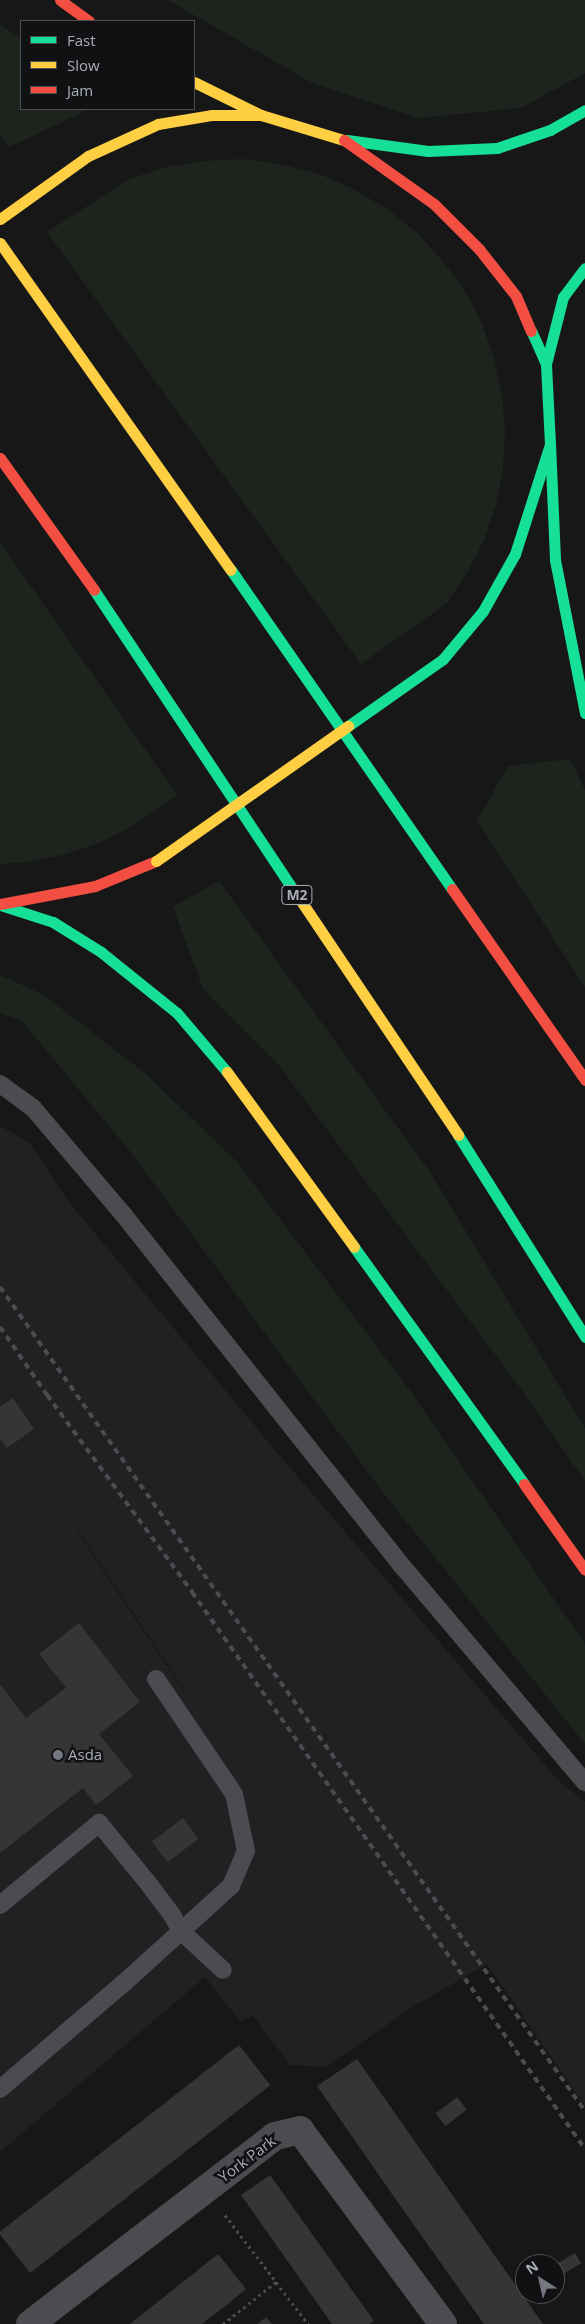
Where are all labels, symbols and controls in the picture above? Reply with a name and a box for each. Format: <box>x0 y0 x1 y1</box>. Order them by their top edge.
legend <box>20 20 195 110</box>
text: Fast <box>67 30 96 50</box>
text: Slow <box>67 55 100 75</box>
text: Jam <box>67 80 93 100</box>
road number: M2 <box>281 884 313 906</box>
place label: Asda <box>68 1746 102 1764</box>
marker: Asda <box>52 1749 64 1761</box>
street label: York Park <box>215 2132 279 2186</box>
north arrow <box>515 2254 565 2304</box>
text: N <box>522 2256 542 2278</box>

